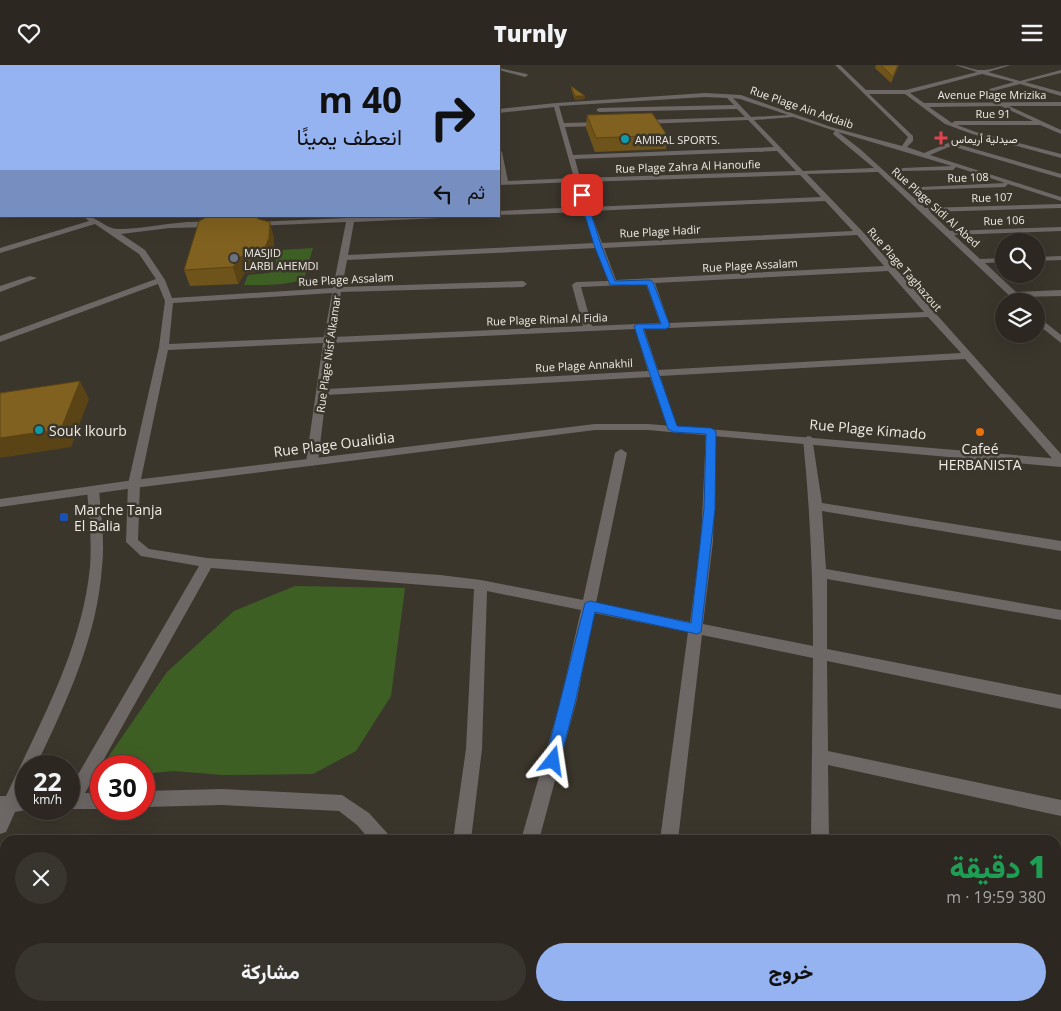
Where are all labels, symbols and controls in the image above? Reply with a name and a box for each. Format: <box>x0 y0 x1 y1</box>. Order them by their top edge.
text: Turnly <box>494 18 567 48</box>
icon: heart <box>15 19 43 47</box>
icon: menu <box>1018 19 1046 47</box>
text: 40 m <box>319 76 402 123</box>
street label: Rue Plage Ain Addaib <box>748 82 856 132</box>
icon: right <box>420 85 485 150</box>
street label: Avenue Plage Mrizika <box>938 87 1046 102</box>
street label: Rue 91 <box>975 106 1011 121</box>
text: انعطف يمينًا <box>296 121 402 151</box>
place label: صيدلية أريماس <box>951 131 1018 146</box>
place label: AMIRAL SPORTS. <box>635 132 720 147</box>
marker: صيدلية أريماس <box>935 132 947 144</box>
marker: AMIRAL SPORTS. <box>619 133 631 145</box>
street label: Rue Plage Zahra Al Hanoufie <box>615 156 761 176</box>
street label: Rue Plage Sidi Al Abed <box>889 163 983 251</box>
street label: Rue 108 <box>947 169 989 185</box>
pin <box>561 174 603 216</box>
text: ثم <box>467 179 485 205</box>
icon: left <box>429 180 457 208</box>
icon: arrive <box>568 181 596 209</box>
street label: Rue 107 <box>971 189 1013 205</box>
street label: Rue 106 <box>983 212 1025 228</box>
street label: Rue Plage Hadir <box>619 221 701 241</box>
street label: Rue Plage Taghazout <box>864 224 946 314</box>
map controls <box>995 233 1045 343</box>
button: search <box>995 233 1045 283</box>
place label: MASJID LARBI AHEMDI <box>244 245 319 273</box>
marker: MASJID LARBI AHEMDI <box>228 252 240 264</box>
street label: Rue Plage Assalam <box>702 255 798 275</box>
street label: Rue Plage Assalam <box>298 269 394 289</box>
button: layers <box>995 293 1045 343</box>
street label: Rue Plage Nisf Alkamar <box>312 294 344 414</box>
street label: Rue Plage Rimal Al Fidia <box>486 309 608 329</box>
street label: Rue Plage Annakhil <box>535 355 633 375</box>
street label: Rue Plage Kimado <box>809 414 927 444</box>
place label: Souk lkourb <box>49 421 127 440</box>
marker: Souk lkourb <box>33 424 45 436</box>
marker: Cafeé HERBANISTA <box>974 426 986 438</box>
street label: Rue Plage Oualidia <box>272 427 396 461</box>
place label: Cafeé HERBANISTA <box>938 439 1022 474</box>
place label: Marche Tanja El Balia <box>74 500 162 535</box>
marker: Marche Tanja El Balia <box>58 511 70 523</box>
position arrow <box>526 734 578 786</box>
speed limit sign: 30 <box>90 755 155 820</box>
text: 22 <box>33 764 62 798</box>
text: km/h <box>33 791 62 808</box>
text: 1 دقيقة <box>950 846 1046 887</box>
button: close <box>15 852 67 904</box>
text: 380 m · 19:59 <box>946 886 1046 908</box>
button: مشاركة <box>15 943 526 1001</box>
button: خروج <box>536 943 1046 1001</box>

